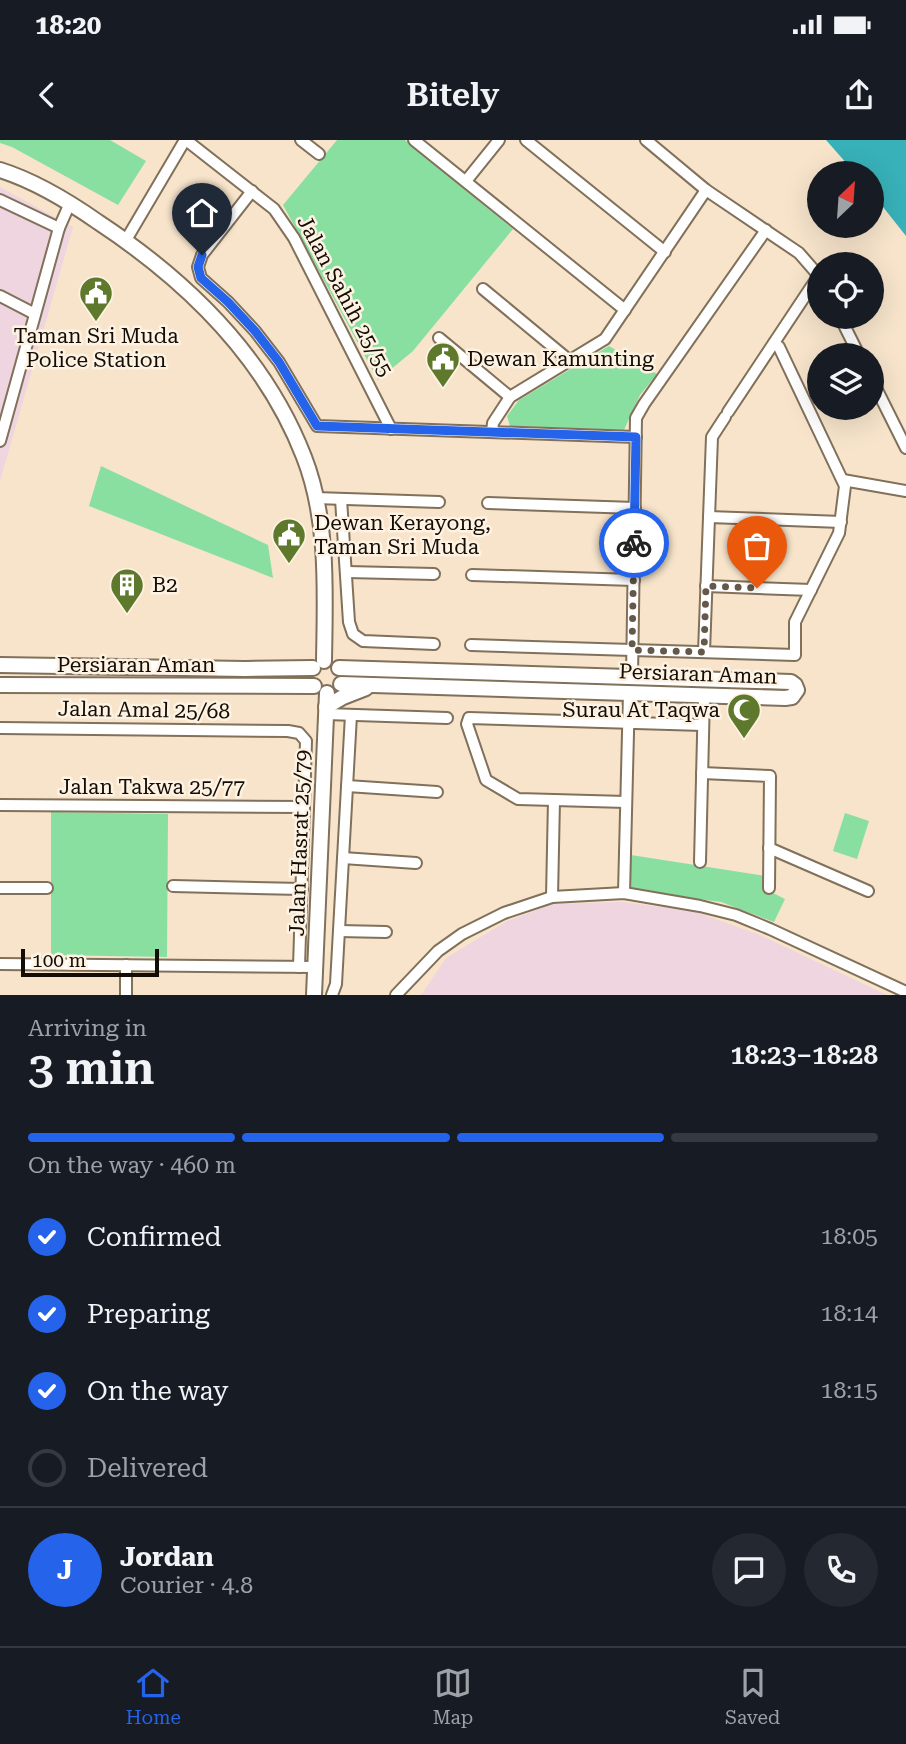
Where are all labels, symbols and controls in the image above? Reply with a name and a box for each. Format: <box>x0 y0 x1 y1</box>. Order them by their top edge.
text: 18:20 <box>35 10 101 40</box>
icon: back <box>28 76 66 114</box>
text: Bitely <box>407 76 499 114</box>
icon: share <box>840 76 878 114</box>
north arrow <box>807 161 884 238</box>
map controls <box>807 161 884 420</box>
pin <box>172 183 232 255</box>
icon: home <box>183 194 221 232</box>
street label: Jalan Sahih 25/55 <box>292 211 398 381</box>
button: locate <box>807 252 884 329</box>
public building icon: Taman Sri Muda Police Station <box>77 274 115 323</box>
place label: Taman Sri Muda Police Station <box>13 324 179 372</box>
public building icon: Dewan Kamunting <box>424 340 462 389</box>
button: layers <box>807 343 884 420</box>
place label: Dewan Kamunting <box>467 347 654 371</box>
courier <box>599 508 669 578</box>
place label: Dewan Kerayong, Taman Sri Muda <box>314 511 491 559</box>
public building icon: Dewan Kerayong, Taman Sri Muda <box>270 516 308 565</box>
pin <box>727 516 787 588</box>
icon: bike <box>615 524 653 562</box>
icon: bag <box>738 527 776 565</box>
building icon: B2 <box>108 566 146 615</box>
place label: B2 <box>152 573 178 597</box>
street label: Persiaran Aman <box>57 653 216 677</box>
street label: Persiaran Aman <box>618 659 778 689</box>
mosque icon: Surau At Taqwa <box>725 691 763 740</box>
street label: Jalan Amal 25/68 <box>58 696 230 724</box>
place label: Surau At Taqwa <box>562 698 721 722</box>
street label: Jalan Hasrat 25/79 <box>285 749 315 937</box>
street label: Jalan Takwa 25/77 <box>59 775 245 799</box>
scale bar <box>21 946 159 978</box>
text: 100 m <box>32 949 86 972</box>
text: Arriving in <box>28 1015 147 1042</box>
text: 18:23–18:28 <box>730 1040 878 1070</box>
text: 3 min <box>28 1041 155 1095</box>
text: On the way · 460 m <box>28 1152 236 1179</box>
icon: check <box>28 1218 66 1256</box>
text: Confirmed <box>87 1222 222 1252</box>
text: 18:05 <box>821 1223 878 1250</box>
icon: check <box>28 1295 66 1333</box>
text: Preparing <box>87 1299 210 1329</box>
text: 18:14 <box>821 1300 878 1327</box>
icon: check <box>28 1372 66 1410</box>
text: On the way <box>87 1376 228 1406</box>
text: 18:15 <box>821 1377 878 1404</box>
text: Delivered <box>87 1453 208 1483</box>
button: chat <box>712 1533 786 1607</box>
button: phone <box>804 1533 878 1607</box>
text: Jordan <box>120 1542 214 1572</box>
text: J <box>57 1555 73 1585</box>
text: Courier · 4.8 <box>120 1572 253 1599</box>
tab: Home <box>126 1664 181 1729</box>
tab: Map <box>433 1664 473 1729</box>
tab: Saved <box>725 1664 780 1729</box>

